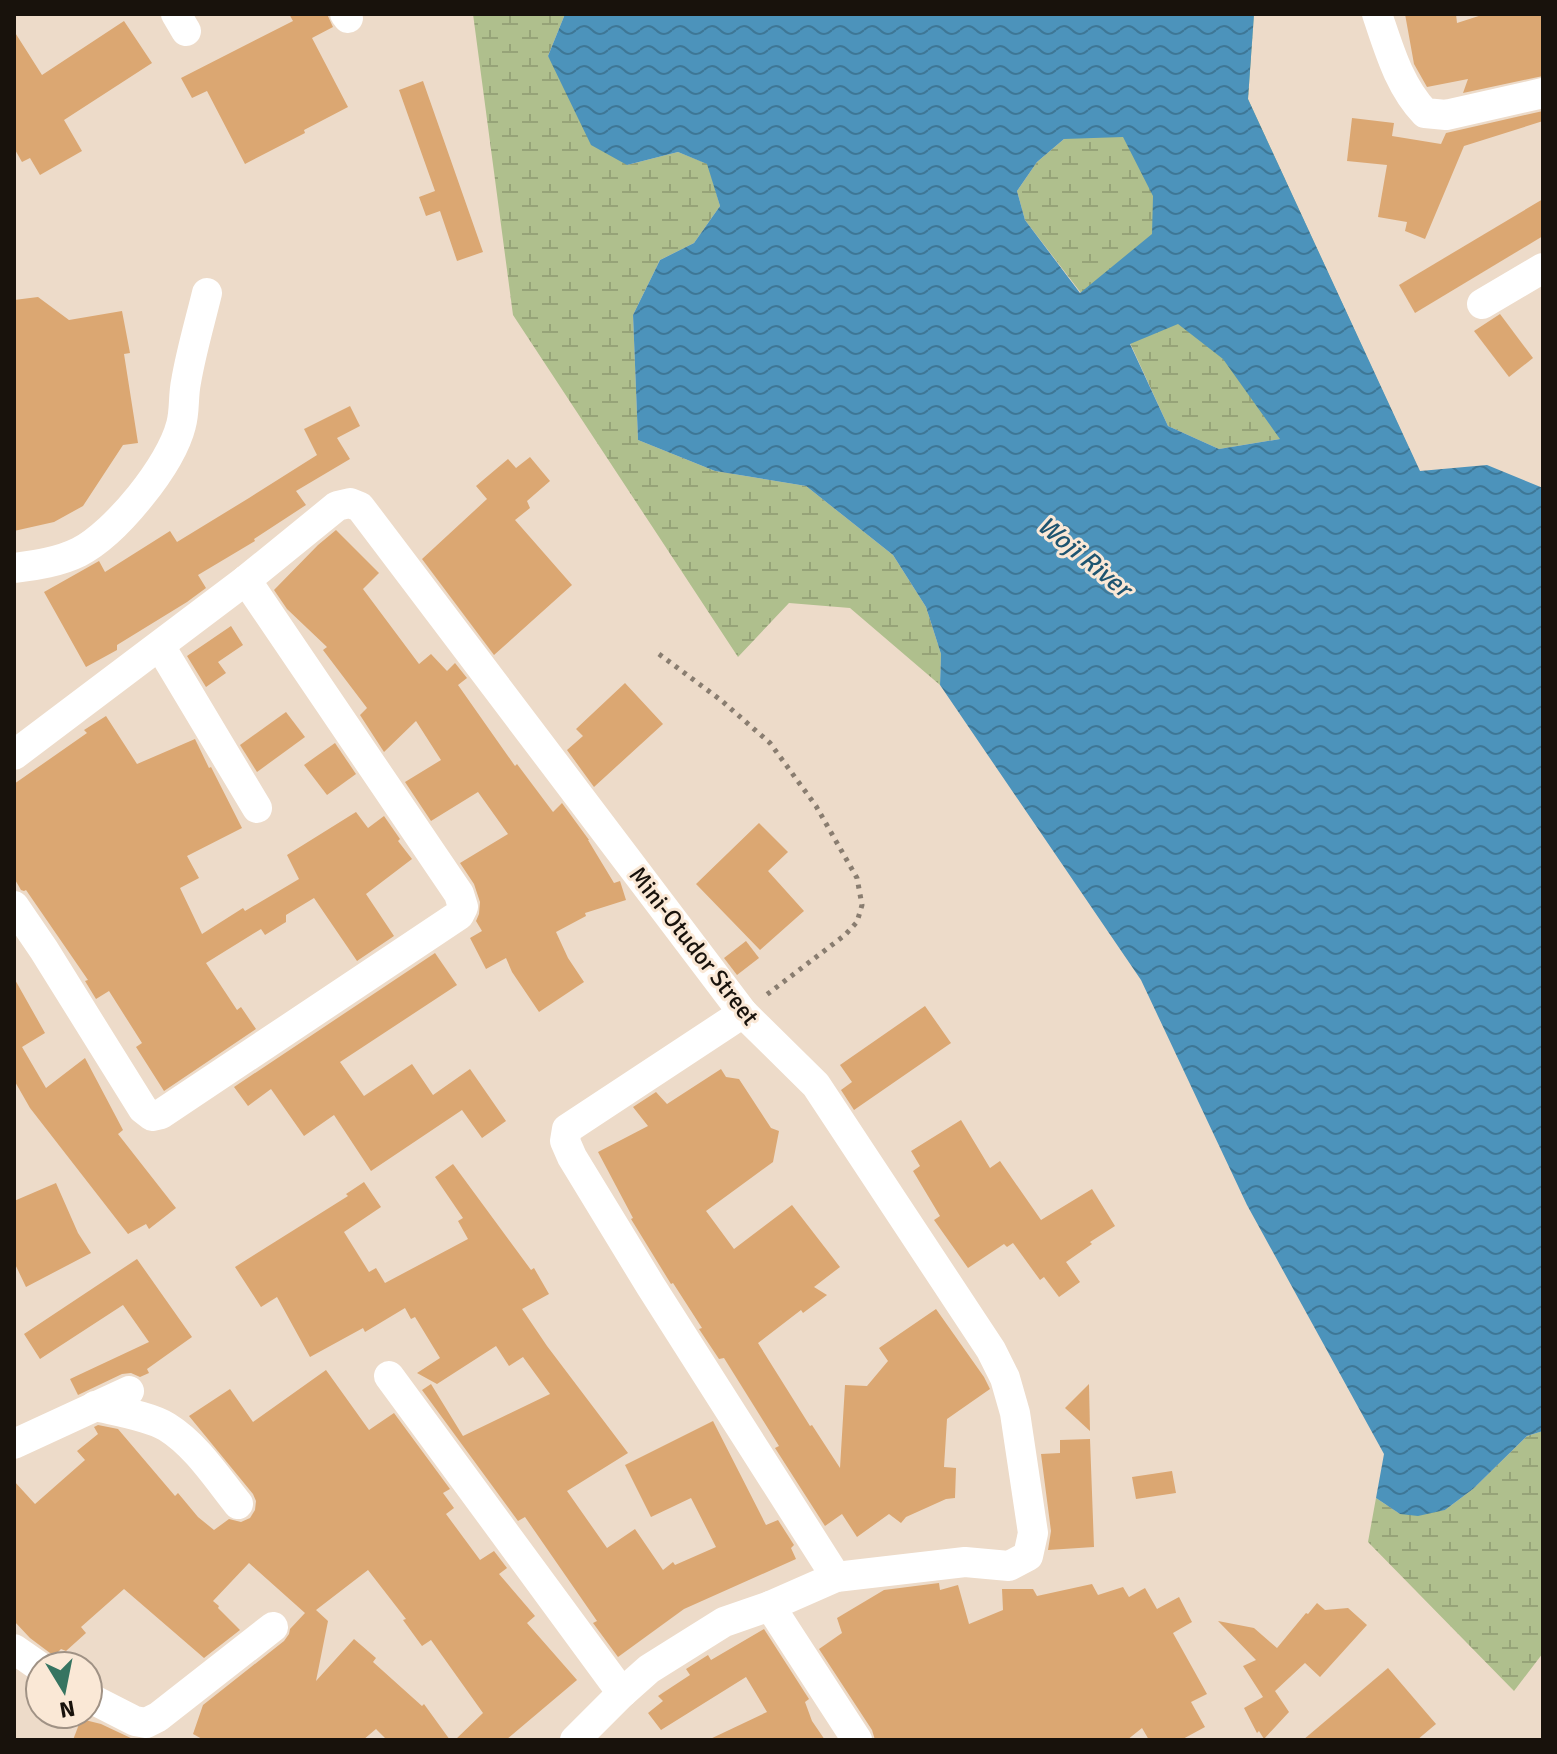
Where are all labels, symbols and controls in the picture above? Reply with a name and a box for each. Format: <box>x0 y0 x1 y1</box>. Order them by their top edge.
water label: Woji River <box>1031 510 1140 607</box>
street label: Mini-Otudor Street <box>623 861 765 1031</box>
north arrow <box>24 1650 104 1730</box>
text: N <box>58 1695 77 1724</box>

